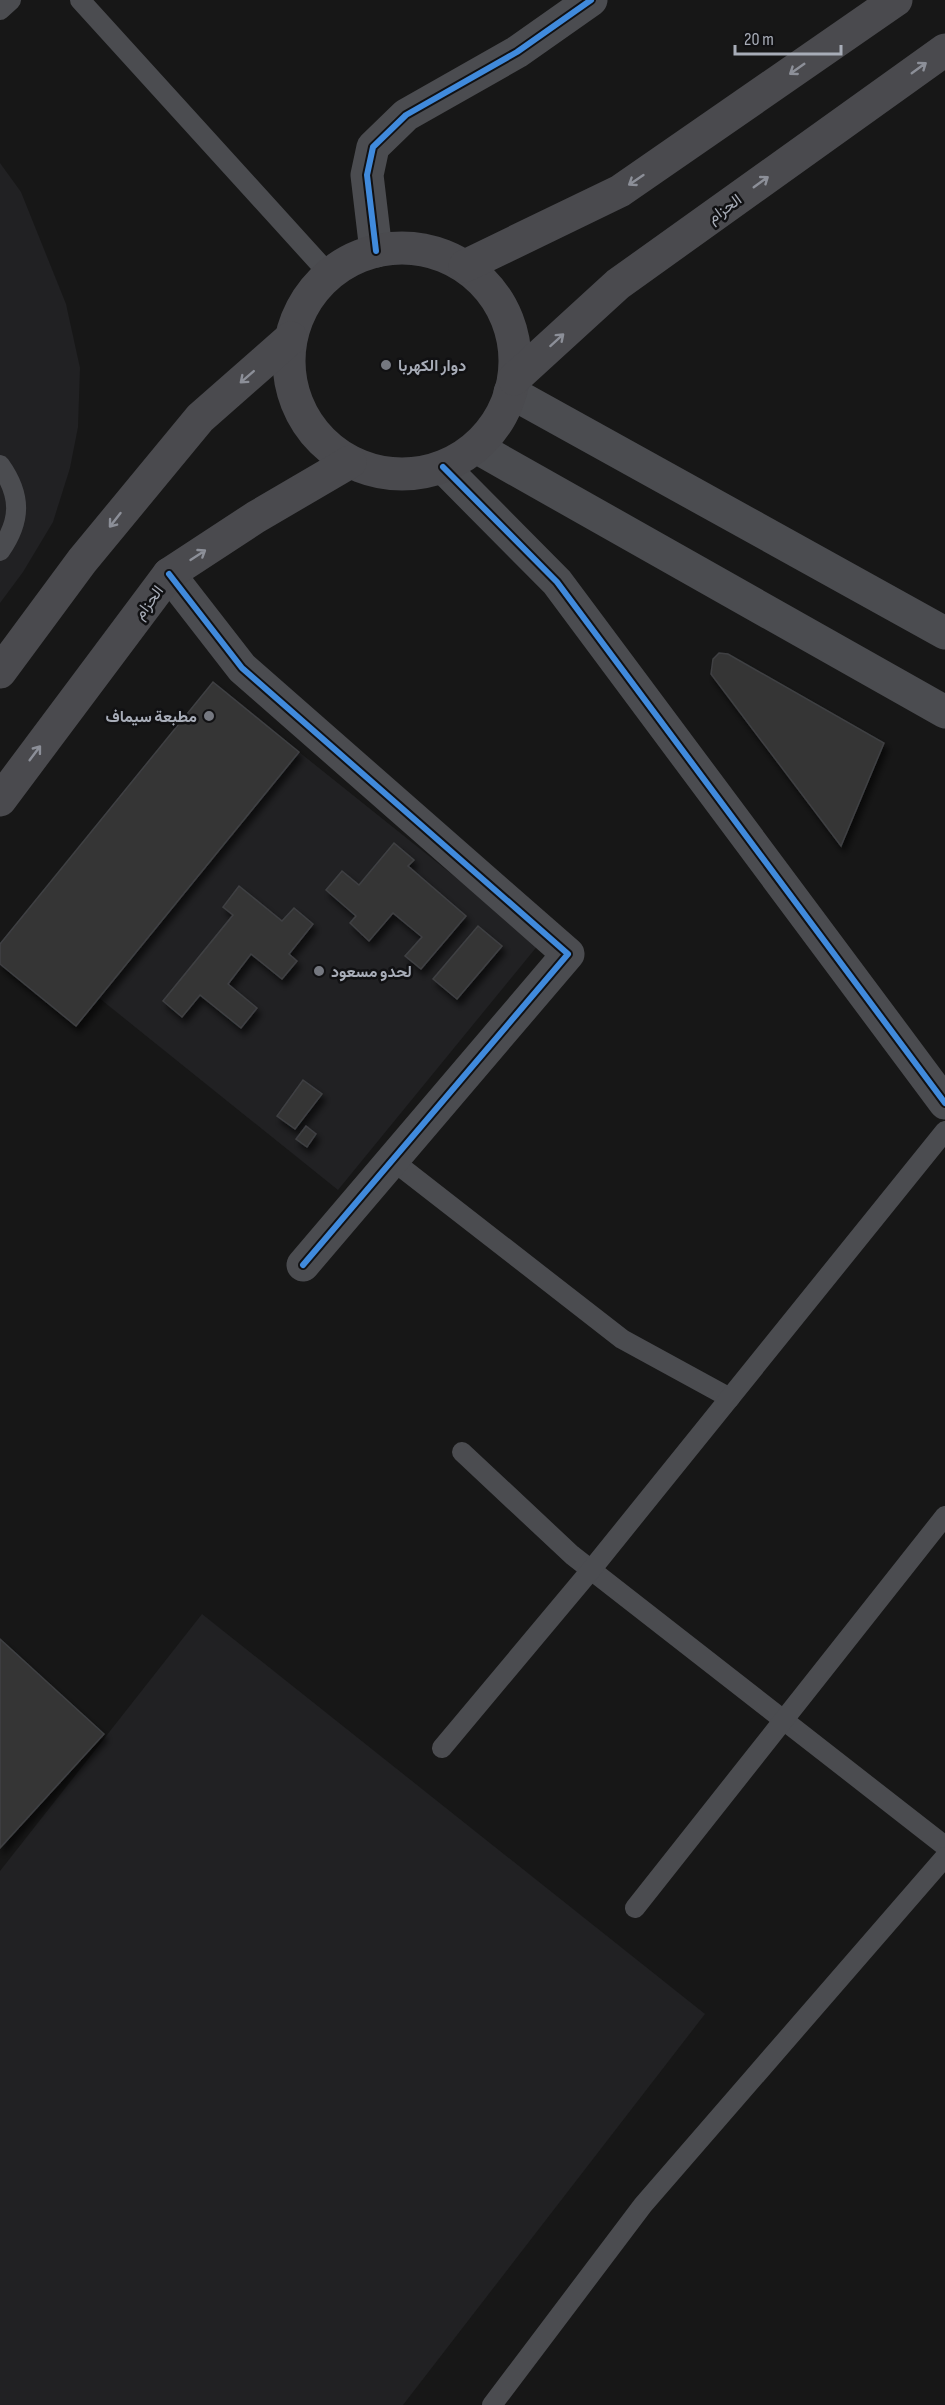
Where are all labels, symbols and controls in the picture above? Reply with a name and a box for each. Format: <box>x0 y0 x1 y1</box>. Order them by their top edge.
scale bar <box>735 18 842 56</box>
text: 20 m <box>744 29 774 50</box>
one-way arrow <box>911 62 927 74</box>
one-way arrow <box>789 63 805 75</box>
one-way arrow <box>628 174 645 186</box>
one-way arrow <box>752 176 768 188</box>
street label: الحزام <box>704 190 746 228</box>
one-way arrow <box>549 333 564 347</box>
place label: دوار الكهربا <box>398 357 466 376</box>
marker: دوار الكهربا <box>379 358 393 372</box>
one-way arrow <box>240 370 255 384</box>
one-way arrow <box>109 511 122 527</box>
one-way arrow <box>189 549 206 562</box>
street label: الحزام <box>130 582 168 624</box>
place label: مطبعة سيماف <box>105 708 197 727</box>
marker: مطبعة سيماف <box>202 709 216 723</box>
one-way arrow <box>29 746 41 762</box>
place label: لحدو مسعود <box>331 963 412 982</box>
marker: لحدو مسعود <box>312 964 326 978</box>

